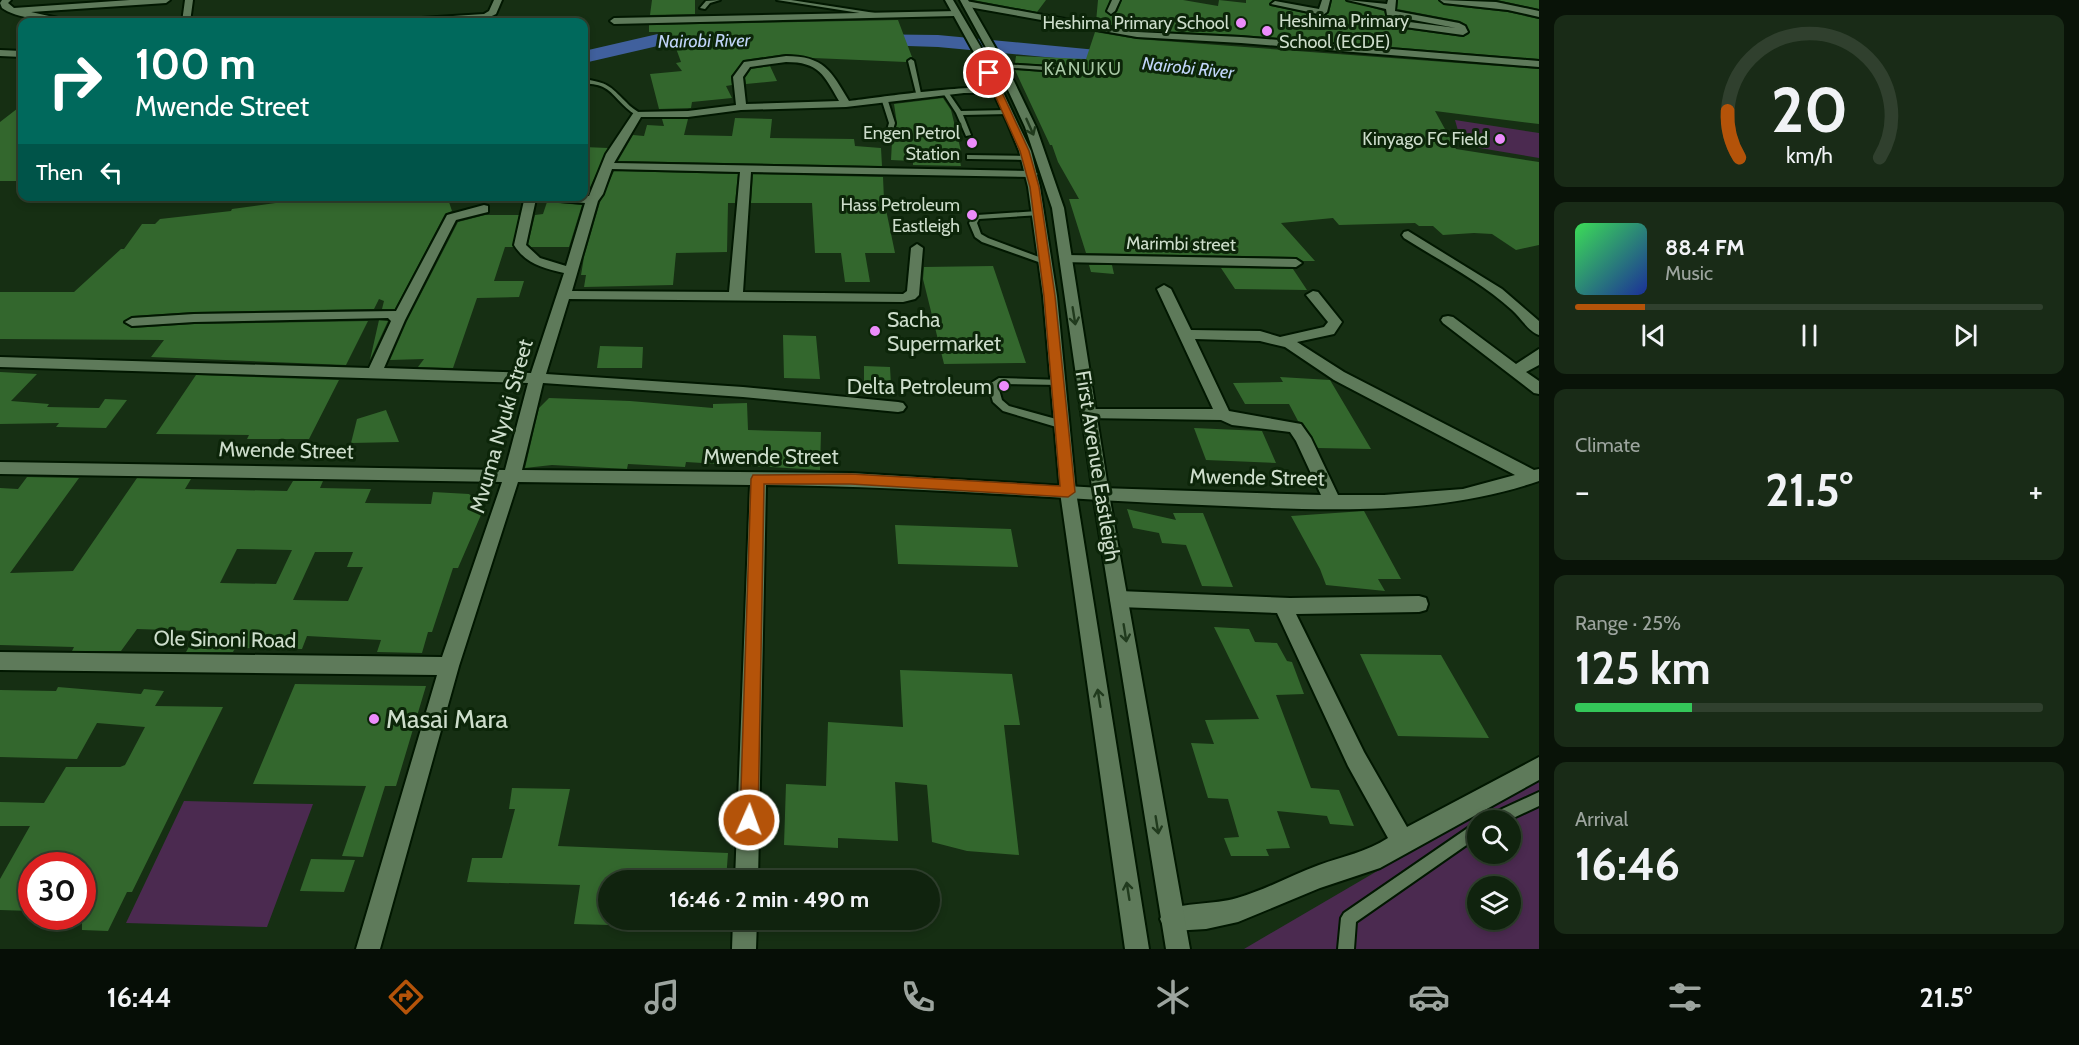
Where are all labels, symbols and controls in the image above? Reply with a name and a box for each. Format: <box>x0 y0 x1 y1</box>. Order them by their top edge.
place label: Heshima Primary School (ECDE) <box>1279 10 1409 53</box>
place label: Heshima Primary School <box>1042 12 1230 34</box>
marker: Heshima Primary School <box>1234 16 1248 30</box>
marker: Heshima Primary School (ECDE) <box>1260 24 1274 38</box>
water label: Nairobi River <box>658 29 752 53</box>
text: 100 m <box>135 38 256 90</box>
icon: right <box>36 42 114 120</box>
pin <box>963 47 1014 98</box>
water label: Nairobi River <box>1141 52 1236 84</box>
icon: arrive <box>972 56 1005 89</box>
district label: KANUKU <box>1043 58 1123 80</box>
text: 20 <box>1770 72 1848 148</box>
text: Mwende Street <box>135 90 309 123</box>
one-way arrow <box>1025 118 1036 136</box>
place label: Engen Petrol Station <box>863 122 961 165</box>
place label: Kinyago FC Field <box>1362 128 1488 150</box>
marker: Kinyago FC Field <box>1493 132 1507 146</box>
marker: Engen Petrol Station <box>965 136 979 150</box>
text: km/h <box>1786 142 1832 168</box>
icon: left <box>95 156 128 189</box>
text: Then <box>36 159 83 186</box>
place label: Hass Petroleum Eastleigh <box>841 194 960 237</box>
marker: Hass Petroleum Eastleigh <box>965 208 979 222</box>
street label: Marimbi street <box>1126 232 1236 256</box>
text: 88.4 FM <box>1665 234 1745 261</box>
text: Music <box>1665 261 1713 285</box>
one-way arrow <box>1069 306 1080 325</box>
place label: Sacha Supermarket <box>887 307 1001 356</box>
icon: previous <box>1637 319 1670 352</box>
icon: pause <box>1793 319 1826 352</box>
icon: next <box>1949 319 1982 352</box>
marker: Sacha Supermarket <box>868 324 882 338</box>
street label: Mvuma Nyuki Street <box>464 336 538 516</box>
street label: First Avenue Eastleigh <box>1071 369 1125 563</box>
place label: Delta Petroleum <box>847 374 992 399</box>
marker: Delta Petroleum <box>997 379 1011 393</box>
text: Climate <box>1575 433 1640 457</box>
street label: Mwende Street <box>218 436 354 464</box>
street label: Mwende Street <box>703 444 839 469</box>
street label: Mwende Street <box>1189 463 1325 491</box>
text: 21.5° <box>1765 463 1853 517</box>
text: − <box>1575 471 1590 511</box>
text: + <box>2028 471 2043 511</box>
text: Range · 25% <box>1575 611 1681 635</box>
one-way arrow <box>1119 623 1130 642</box>
street label: Ole Sinoni Road <box>153 625 297 653</box>
text: 125 km <box>1575 641 1711 695</box>
one-way arrow <box>1094 689 1105 709</box>
place label: Masai Mara <box>386 703 509 735</box>
marker: Masai Mara <box>367 712 381 726</box>
position arrow <box>717 788 781 852</box>
text: Arrival <box>1575 807 1628 831</box>
map controls <box>1467 810 1521 930</box>
button: search <box>1467 810 1521 864</box>
one-way arrow <box>1151 815 1162 835</box>
text: 16:46 <box>1575 837 1680 891</box>
speed limit sign: 30 <box>18 852 96 930</box>
button: layers <box>1467 876 1521 930</box>
one-way arrow <box>1123 882 1134 902</box>
text: 16:46 · 2 min · 490 m <box>669 886 869 913</box>
icon: directions <box>385 976 427 1018</box>
icon: music <box>641 976 683 1018</box>
icon: phone <box>897 976 939 1018</box>
icon: climate <box>1152 976 1194 1018</box>
icon: car <box>1408 976 1450 1018</box>
icon: filters <box>1664 976 1706 1018</box>
text: 16:44 <box>107 981 172 1014</box>
text: 21.5° <box>1920 981 1972 1014</box>

